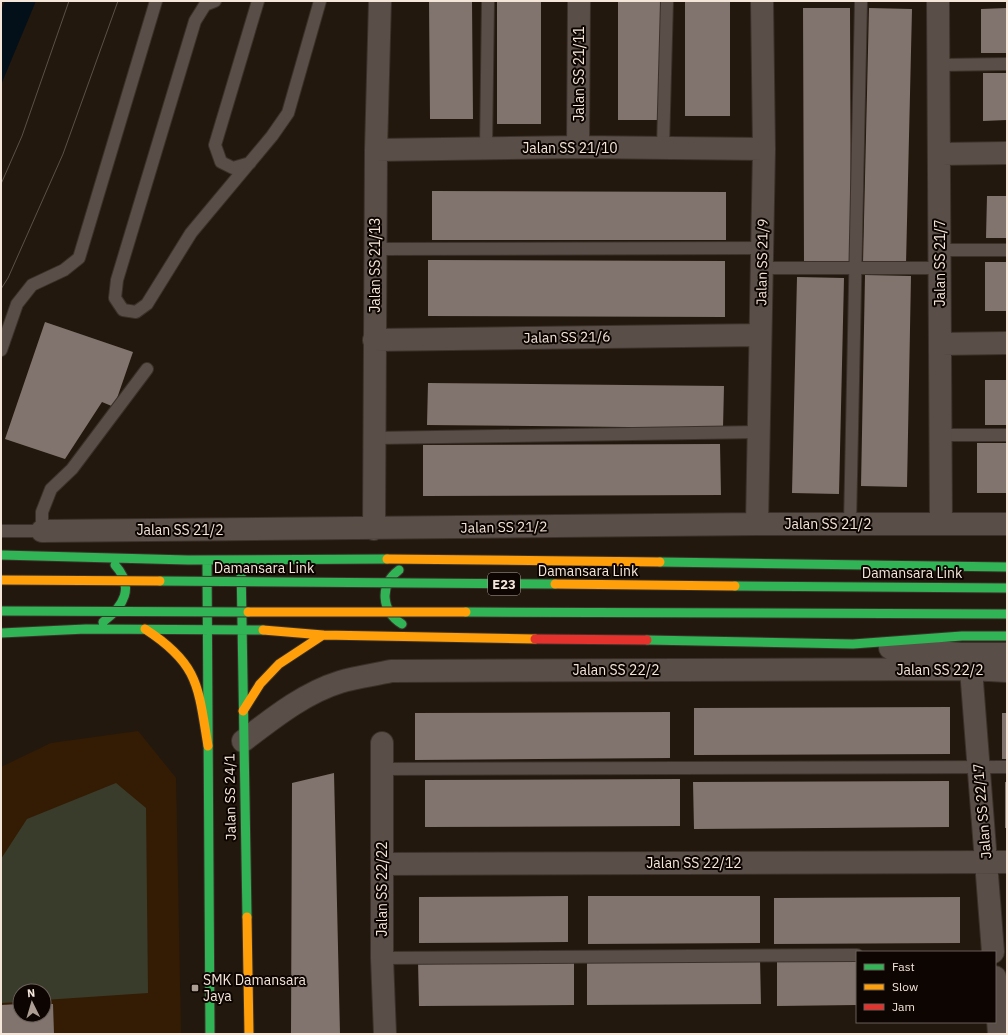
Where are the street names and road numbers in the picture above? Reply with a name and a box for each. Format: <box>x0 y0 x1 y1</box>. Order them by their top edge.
street label: Jalan SS 21/11 <box>570 26 588 122</box>
street label: Jalan SS 21/10 <box>522 139 618 157</box>
street label: Jalan SS 21/13 <box>366 217 384 313</box>
street label: Jalan SS 21/9 <box>752 218 772 306</box>
street label: Jalan SS 21/7 <box>931 219 949 307</box>
street label: Jalan SS 21/6 <box>523 327 611 347</box>
street label: Jalan SS 21/2 <box>784 515 872 533</box>
street label: Jalan SS 21/2 <box>460 517 548 537</box>
street label: Jalan SS 21/2 <box>136 521 224 539</box>
street label: Damansara Link <box>214 559 315 577</box>
street label: Damansara Link <box>538 562 639 580</box>
street label: Damansara Link <box>862 564 963 582</box>
road number: E23 <box>488 573 520 595</box>
street label: Jalan SS 22/2 <box>572 661 660 679</box>
street label: Jalan SS 22/2 <box>896 661 984 679</box>
street label: Jalan SS 24/1 <box>220 753 240 841</box>
street label: Jalan SS 22/17 <box>969 763 995 859</box>
street label: Jalan SS 22/22 <box>373 841 391 937</box>
street label: Jalan SS 22/12 <box>646 854 742 872</box>

